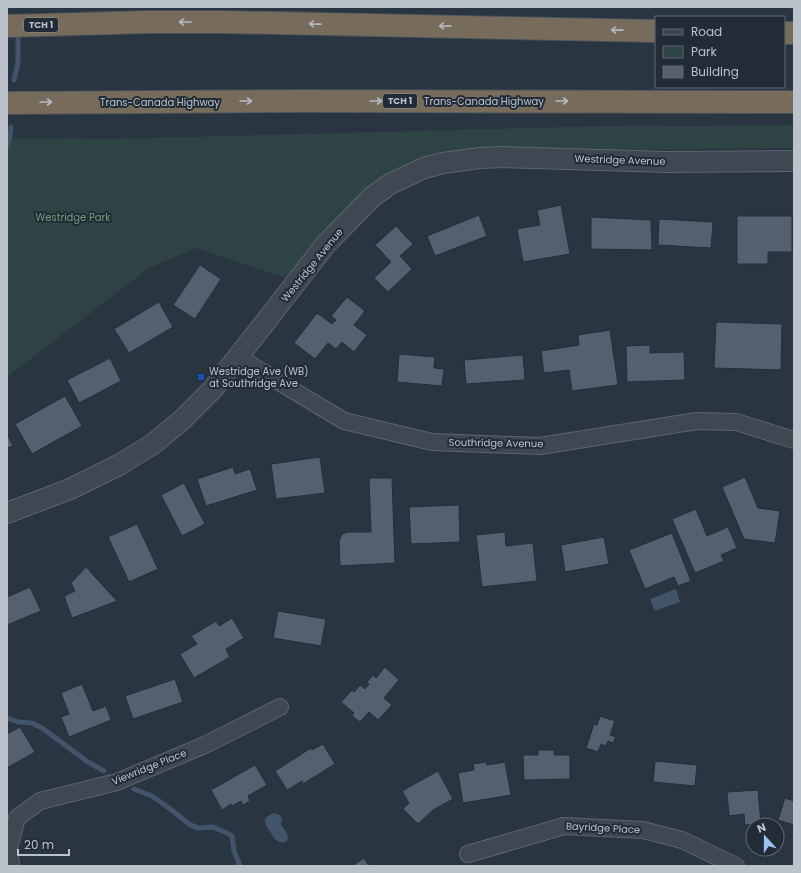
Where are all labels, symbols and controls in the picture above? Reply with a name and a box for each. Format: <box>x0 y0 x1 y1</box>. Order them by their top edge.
legend <box>655 16 785 88</box>
road number: TCH 1 <box>24 18 58 32</box>
one-way arrow <box>179 18 192 26</box>
one-way arrow <box>309 20 322 27</box>
one-way arrow <box>439 22 452 30</box>
text: Road <box>691 23 722 40</box>
one-way arrow <box>611 26 624 34</box>
text: Park <box>691 43 718 60</box>
text: Building <box>691 63 739 80</box>
road number: TCH 1 <box>383 94 417 108</box>
street label: Trans-Canada Highway <box>424 94 544 109</box>
street label: Trans-Canada Highway <box>100 95 220 110</box>
one-way arrow <box>369 97 382 105</box>
one-way arrow <box>555 97 568 105</box>
one-way arrow <box>39 98 52 106</box>
one-way arrow <box>239 98 252 105</box>
street label: Westridge Avenue <box>574 151 666 169</box>
park label: Westridge Park <box>36 210 111 225</box>
street label: Westridge Avenue <box>278 225 346 305</box>
place label: Westridge Ave (WB) at Southridge Ave <box>209 364 309 391</box>
marker: Westridge Ave (WB) at Southridge Ave <box>196 372 206 382</box>
street label: Southridge Avenue <box>448 435 544 451</box>
street label: Viewridge Place <box>109 745 189 789</box>
north arrow <box>745 817 785 857</box>
street label: Bayridge Place <box>565 819 641 837</box>
text: N <box>755 819 768 837</box>
scale bar <box>18 831 69 857</box>
text: 20 m <box>24 836 54 853</box>

